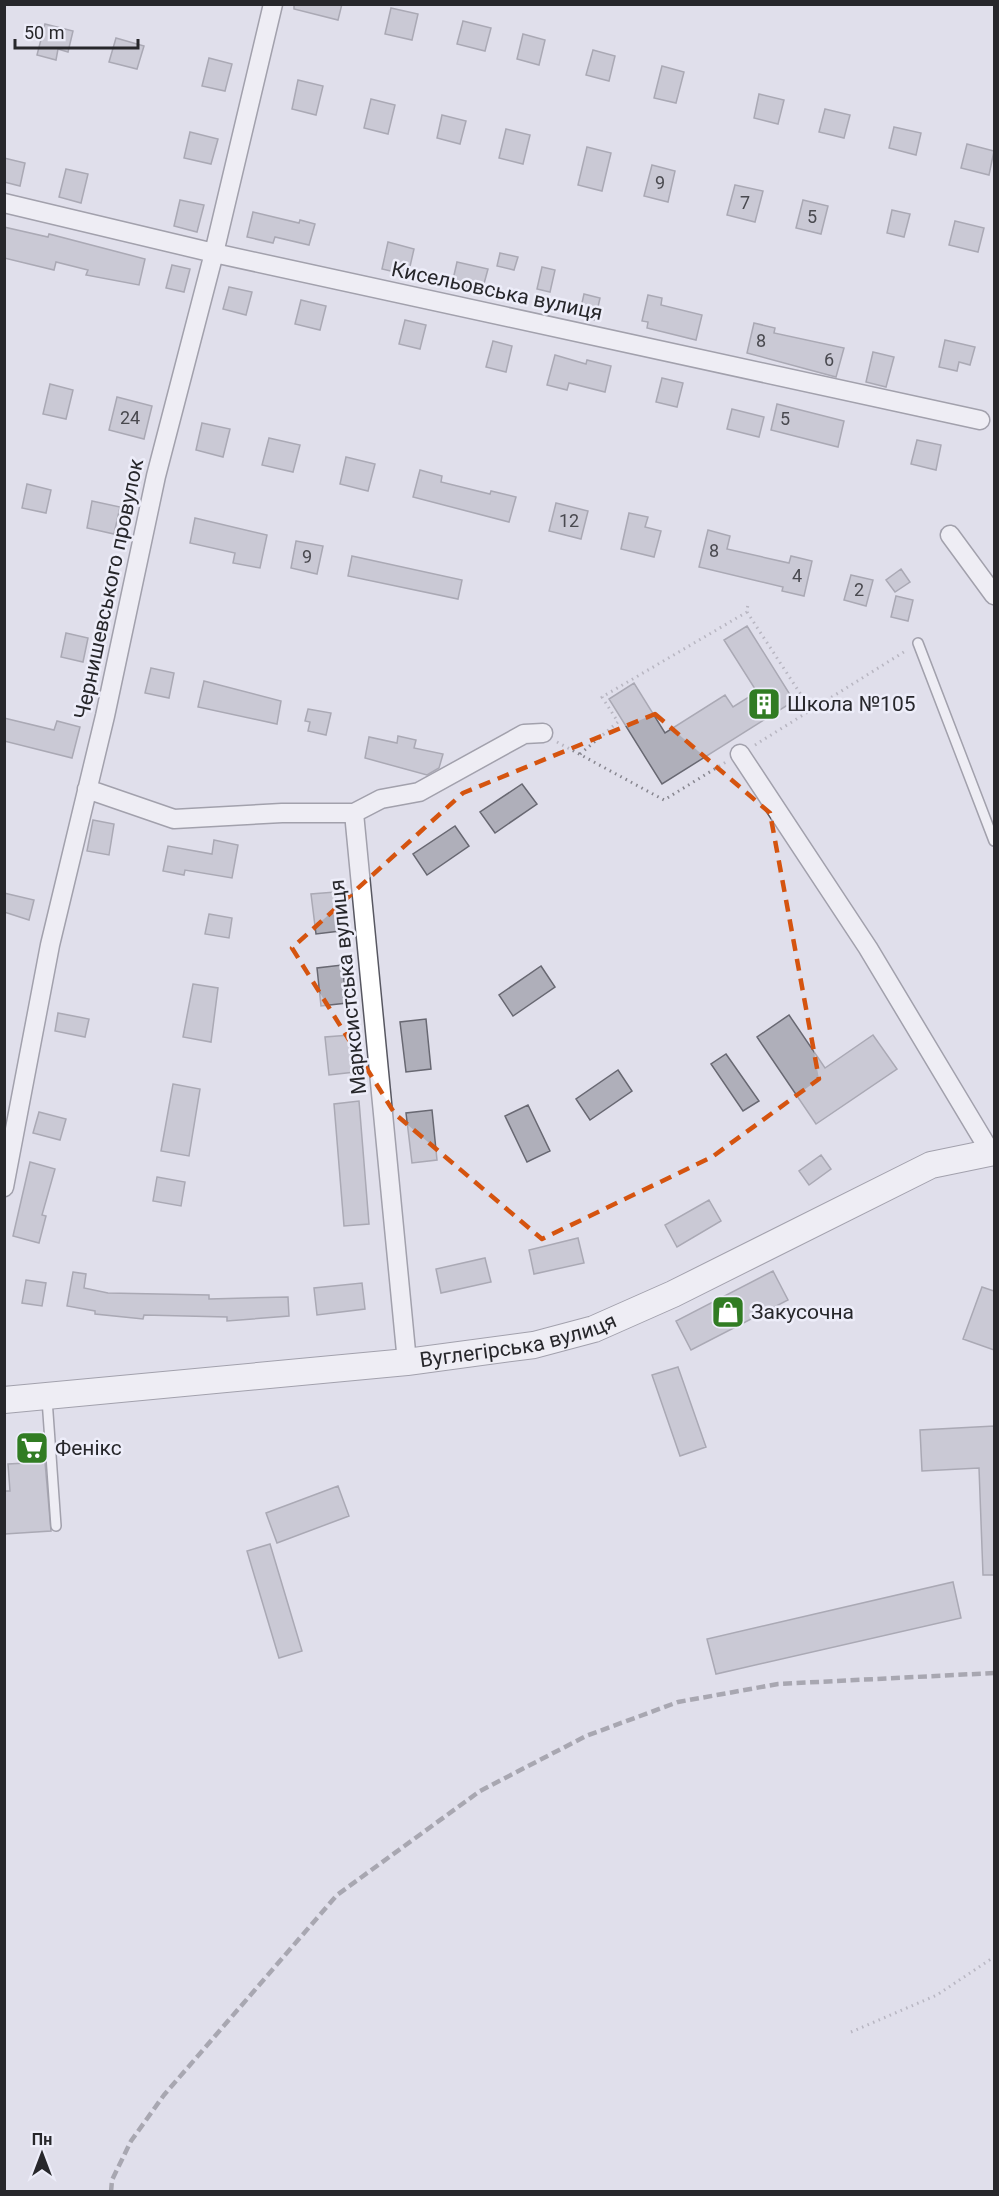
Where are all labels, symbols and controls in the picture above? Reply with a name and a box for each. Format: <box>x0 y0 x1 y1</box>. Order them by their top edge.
scale bar <box>15 12 138 50</box>
text: 50 m <box>24 22 64 43</box>
house number: 9 <box>655 172 665 193</box>
house number: 7 <box>740 192 750 213</box>
house number: 5 <box>807 206 817 227</box>
street label: Кисельовська вулиця <box>389 257 605 325</box>
house number: 8 <box>756 330 766 351</box>
house number: 6 <box>824 349 834 370</box>
house number: 24 <box>120 407 140 428</box>
house number: 5 <box>780 408 790 429</box>
street label: Чернишевського провулок <box>70 456 148 721</box>
house number: 12 <box>559 510 579 531</box>
house number: 8 <box>709 540 719 561</box>
house number: 9 <box>302 546 312 567</box>
house number: 4 <box>792 565 802 586</box>
house number: 2 <box>854 579 864 600</box>
building icon: Школа №105 <box>746 686 782 722</box>
place label: Школа №105 <box>787 692 915 716</box>
street label: Марксистська вулиця <box>325 878 371 1096</box>
shop icon: Закусочна <box>710 1294 746 1330</box>
place label: Закусочна <box>751 1300 854 1324</box>
street label: Вуглегірська вулиця <box>418 1309 620 1372</box>
supermarket icon: Фенікс <box>14 1430 50 1466</box>
place label: Фенікс <box>55 1436 122 1460</box>
north arrow <box>12 2124 72 2184</box>
text: Пн <box>32 2130 52 2149</box>

